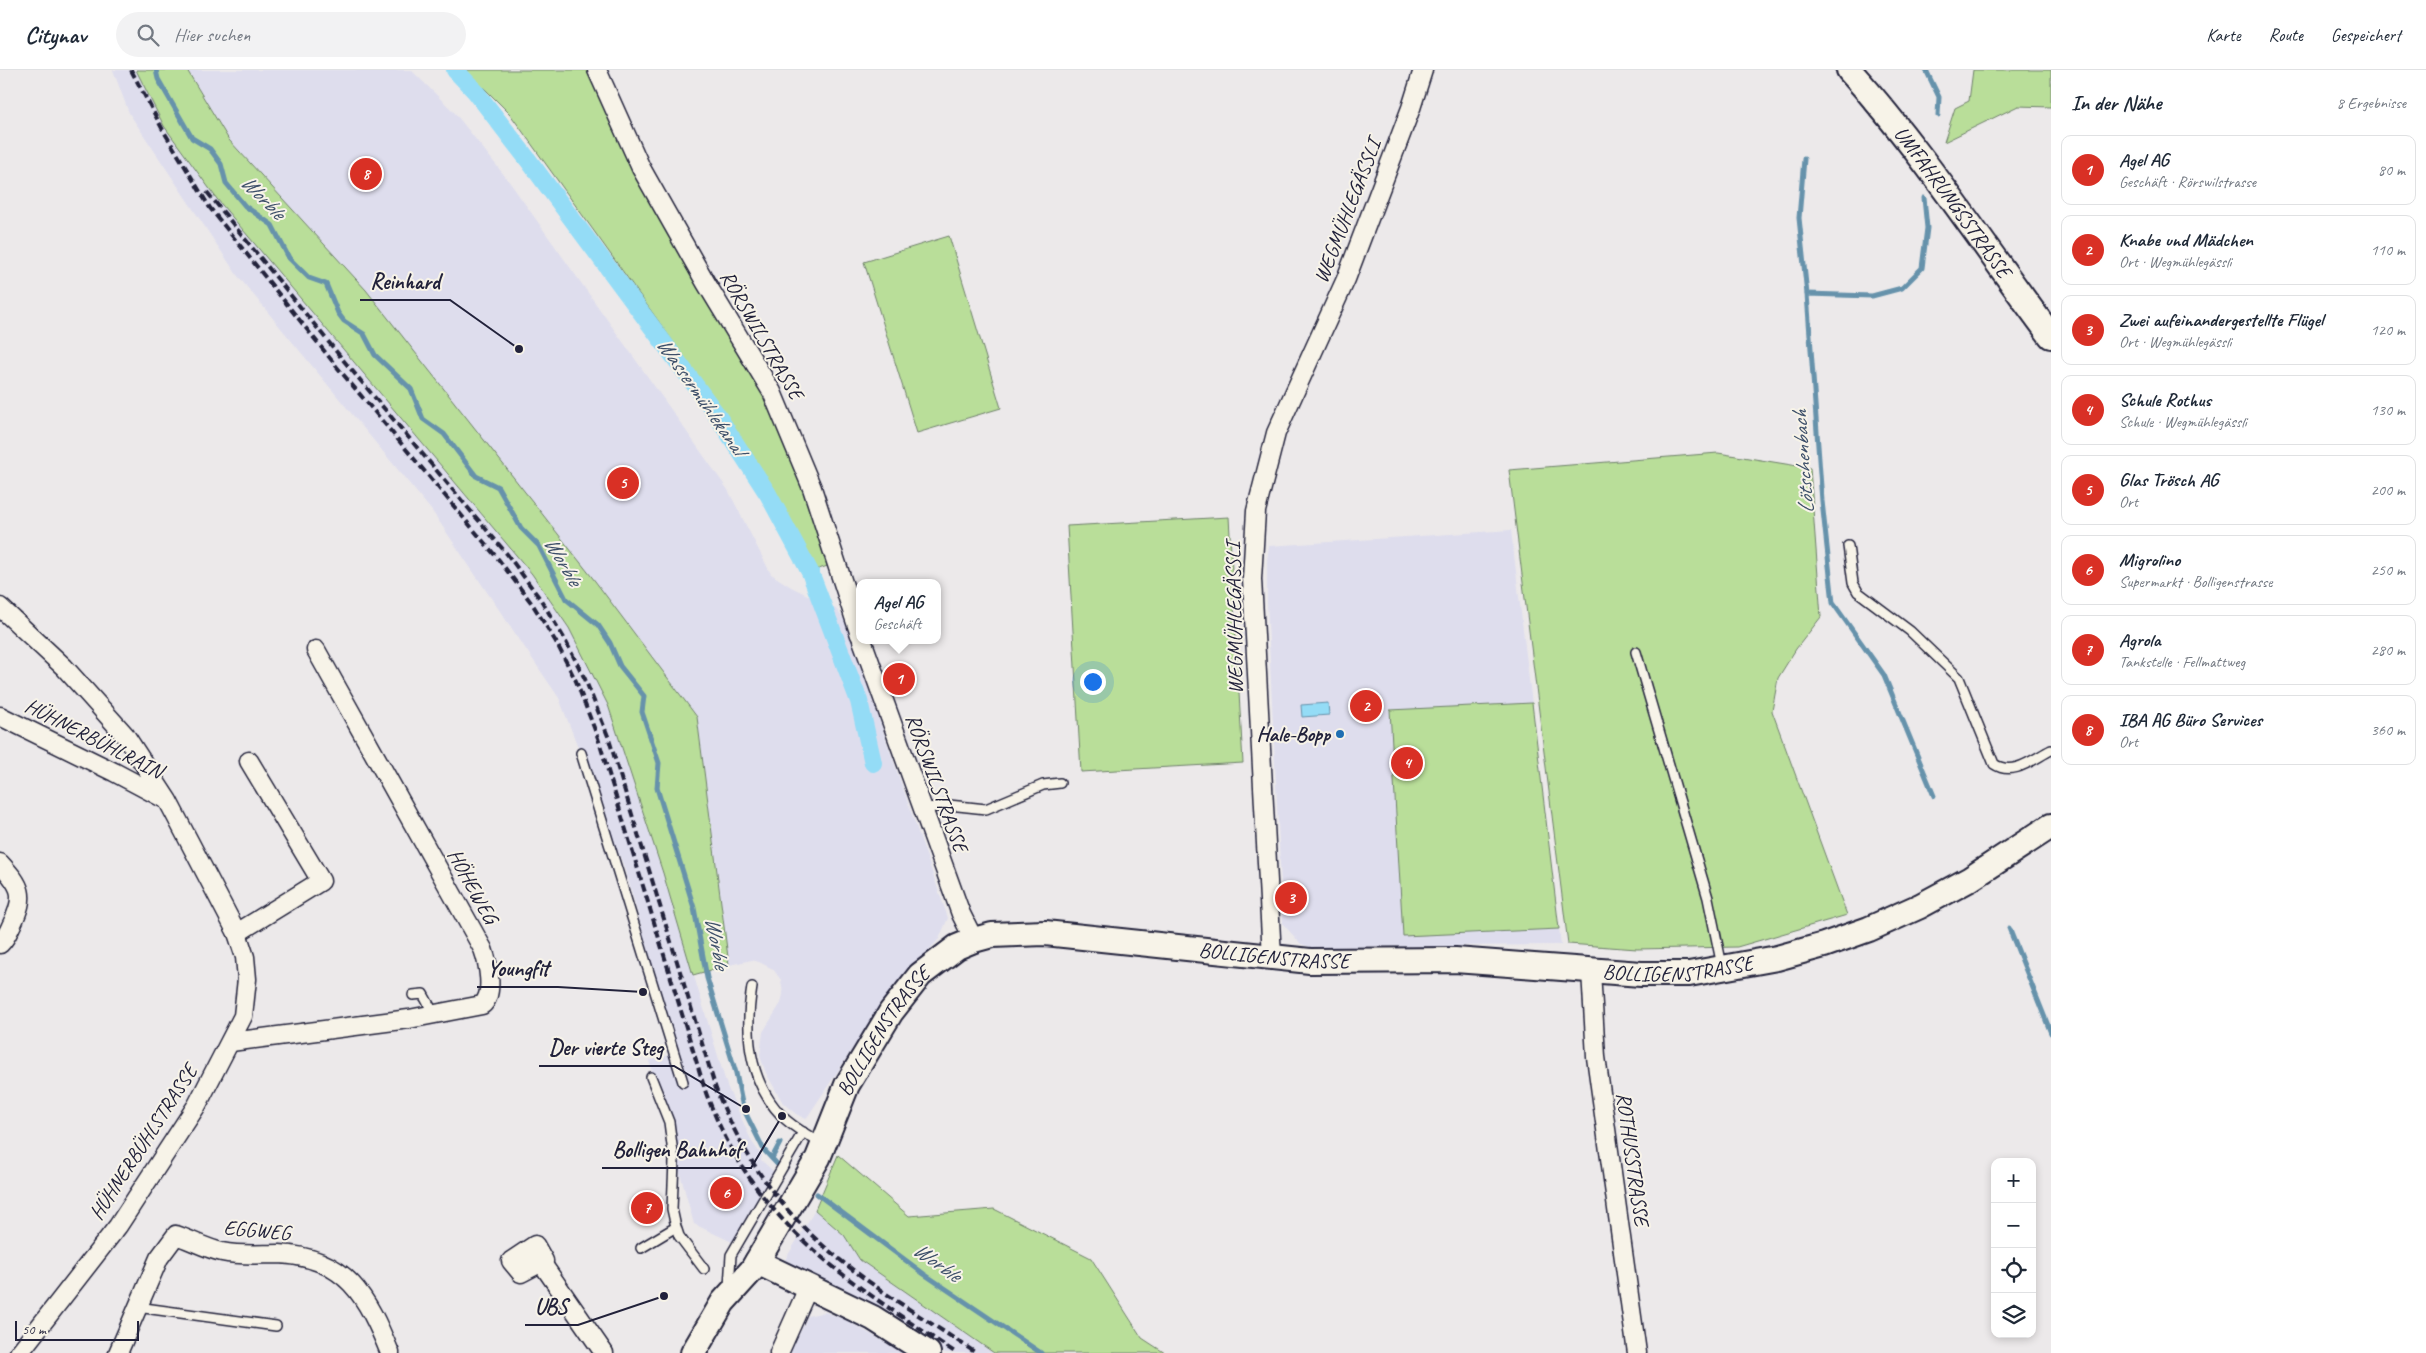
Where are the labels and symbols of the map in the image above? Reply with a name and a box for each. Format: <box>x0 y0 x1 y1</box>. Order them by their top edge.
street label: UMFAHRUNGSSTRASSE <box>1889 121 2019 285</box>
street label: WEGMÜHLEGÄSSLI <box>1308 131 1388 286</box>
pin: 8 <box>350 155 382 193</box>
water label: Worble <box>235 169 294 228</box>
callout: Reinhard <box>360 263 450 300</box>
street label: RÖRSWILSTRASSE <box>715 266 811 406</box>
text: Reinhard <box>370 268 444 296</box>
water label: Wassermühlekanal <box>650 332 756 466</box>
water label: Lötschenbach <box>1785 407 1821 515</box>
pin: 5 <box>607 464 639 502</box>
water label: Worble <box>538 532 590 594</box>
street label: WEGMÜHLEGÄSSLI <box>1220 537 1248 694</box>
pin: 1 <box>883 660 915 698</box>
your location <box>1080 669 1106 695</box>
pin: 2 <box>1350 687 1382 725</box>
street label: HÜHNERBÜHLRAIN <box>21 692 170 785</box>
street label: RÖRSWILSTRASSE <box>900 711 975 858</box>
place label: Hale-Bopp <box>1257 721 1332 747</box>
marker: Hale-Bopp <box>1334 728 1346 740</box>
pin: 4 <box>1391 744 1423 782</box>
street label: HÖHEWEG <box>442 844 506 931</box>
pin: 3 <box>1275 879 1307 917</box>
water label: Worble <box>698 915 736 975</box>
street label: BOLLIGENSTRASSE <box>1198 936 1352 974</box>
street label: BOLLIGENSTRASSE <box>1602 949 1758 987</box>
callout: Youngfit <box>477 950 558 987</box>
text: Youngfit <box>487 955 552 983</box>
street label: BOLLIGENSTRASSE <box>831 958 937 1100</box>
callout: Der vierte Steg <box>539 1029 674 1066</box>
text: Der vierte Steg <box>549 1034 665 1062</box>
street label: HÜHNERBÜHLSTRASSE <box>83 1057 204 1225</box>
street label: ROTHUSSTRASSE <box>1611 1091 1656 1230</box>
callout: Bolligen Bahnhof <box>602 1131 751 1168</box>
text: Bolligen Bahnhof <box>613 1136 747 1164</box>
pin: 6 <box>710 1174 742 1212</box>
pin: 7 <box>631 1189 663 1227</box>
street label: EGGWEG <box>223 1214 294 1246</box>
water label: Worble <box>908 1236 969 1291</box>
callout: UBS <box>525 1288 578 1325</box>
text: UBS <box>535 1293 570 1321</box>
scale bar <box>15 1318 139 1341</box>

